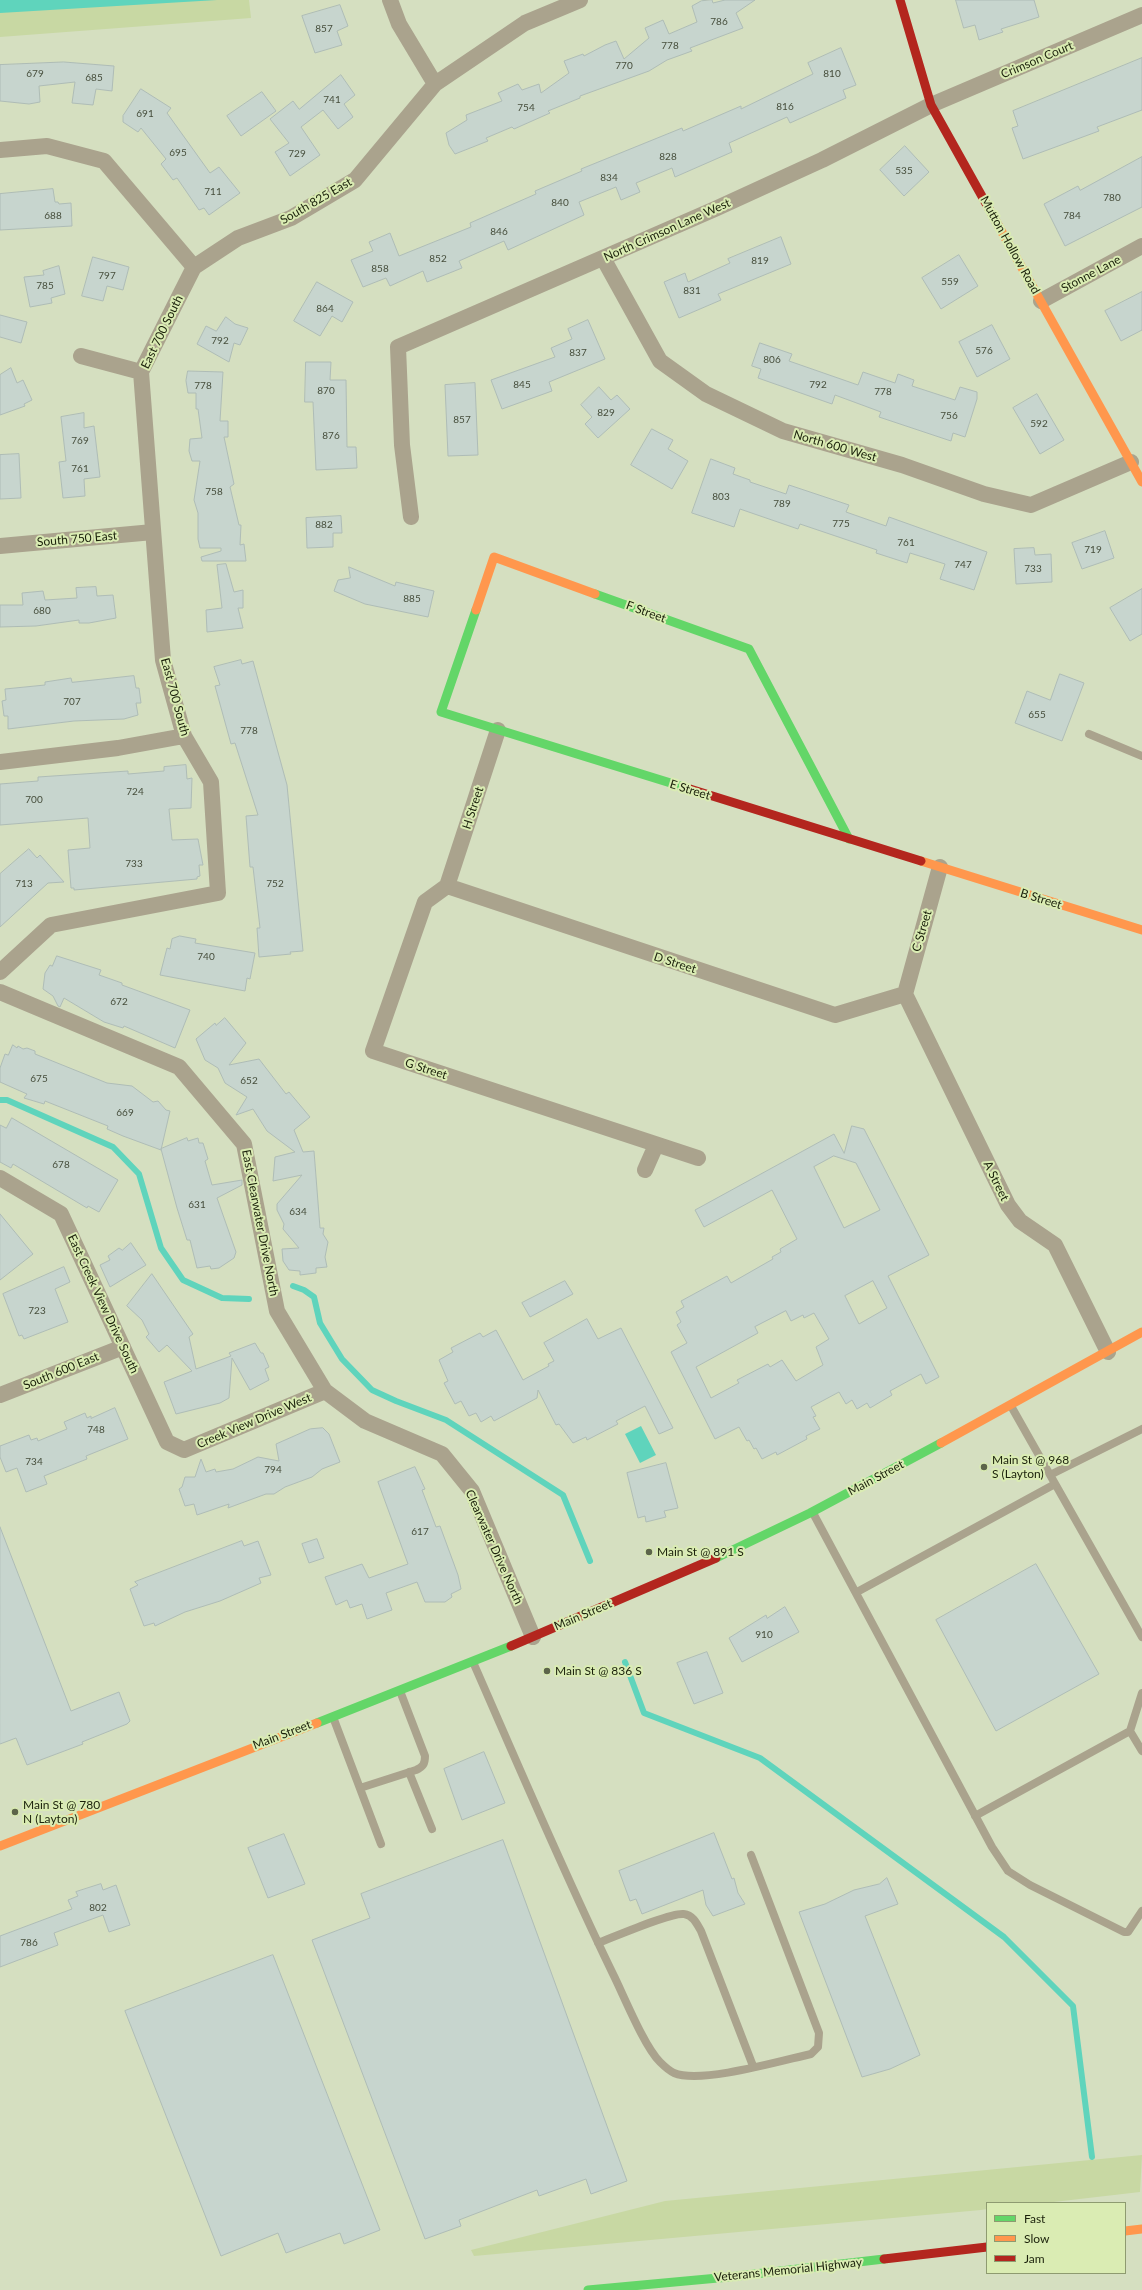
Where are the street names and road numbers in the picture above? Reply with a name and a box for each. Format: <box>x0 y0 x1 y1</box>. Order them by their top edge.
street label: Crimson Court <box>999 38 1075 82</box>
street label: South 825 East <box>278 175 354 227</box>
street label: Mutton Hollow Road <box>977 194 1043 296</box>
street label: North Crimson Lane West <box>602 196 732 264</box>
street label: Stonne Lane <box>1059 252 1123 296</box>
street label: East 700 South <box>138 293 186 371</box>
street label: North 600 West <box>792 427 878 465</box>
street label: South 750 East <box>36 528 118 550</box>
street label: F Street <box>624 598 668 626</box>
street label: East 700 South <box>158 656 192 738</box>
street label: E Street <box>668 777 712 803</box>
street label: H Street <box>459 785 487 831</box>
street label: B Street <box>1019 886 1063 912</box>
street label: C Street <box>909 909 935 953</box>
street label: D Street <box>652 949 698 977</box>
street label: G Street <box>403 1055 449 1083</box>
street label: East Clearwater Drive North <box>239 1148 281 1298</box>
street label: A Street <box>980 1159 1012 1203</box>
street label: East Creek View Drive South <box>64 1232 142 1376</box>
street label: South 600 East <box>21 1349 101 1393</box>
street label: Creek View Drive West <box>195 1390 313 1452</box>
street label: Main Street <box>846 1457 906 1499</box>
street label: Clearwater Drive North <box>462 1488 526 1606</box>
street label: Main Street <box>552 1596 614 1634</box>
street label: Main Street <box>251 1717 313 1753</box>
street label: Veterans Memorial Highway <box>713 2255 863 2285</box>

